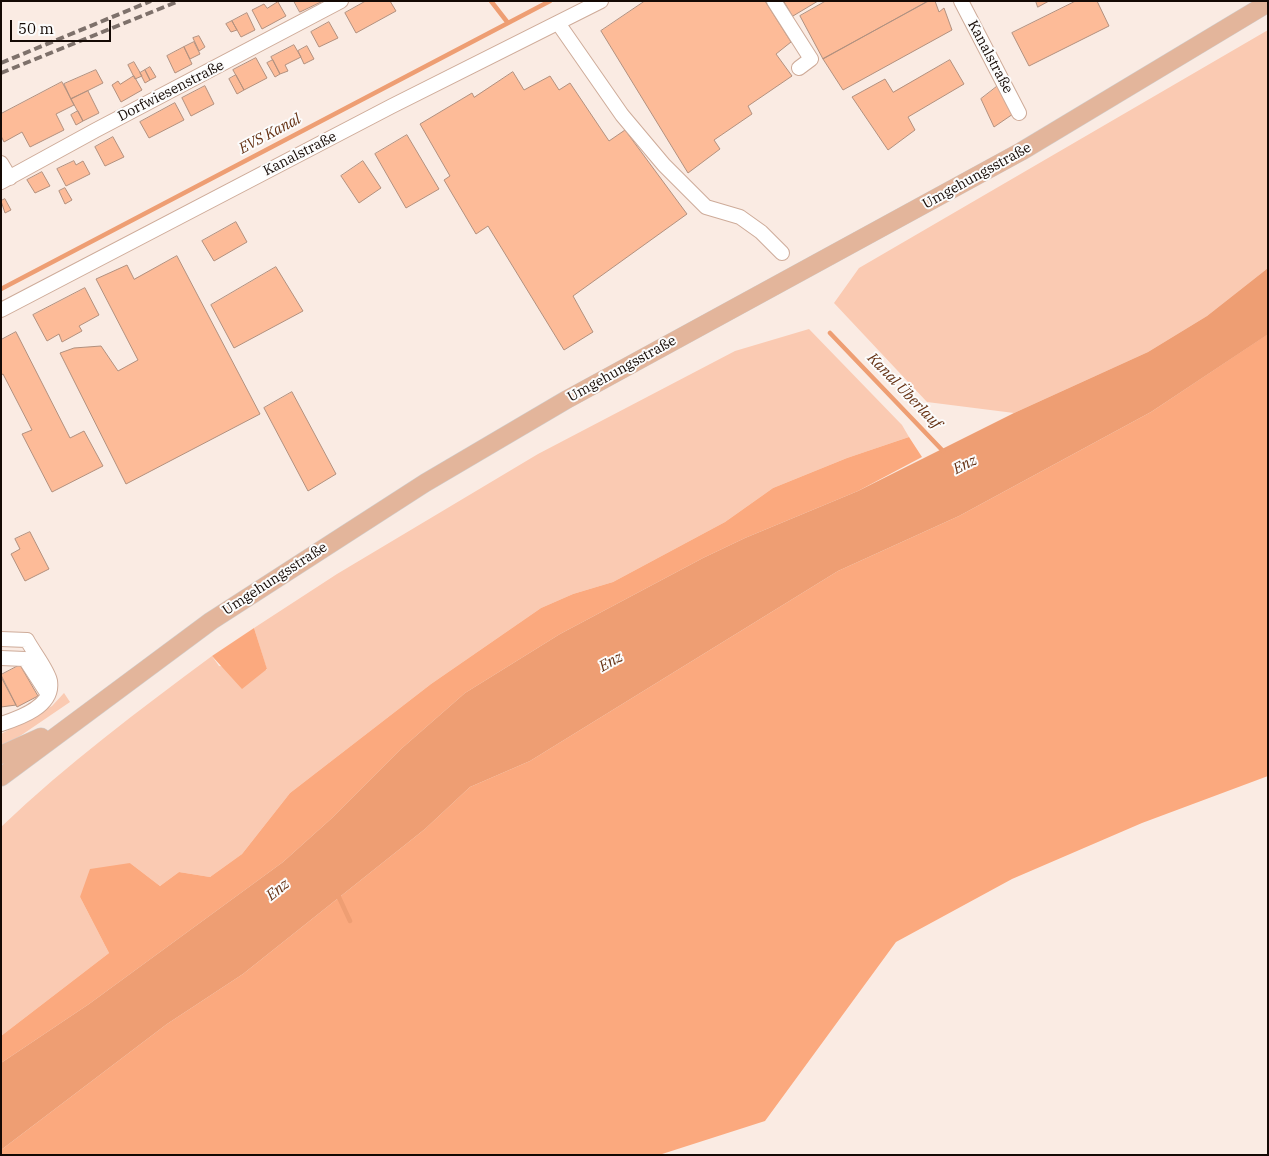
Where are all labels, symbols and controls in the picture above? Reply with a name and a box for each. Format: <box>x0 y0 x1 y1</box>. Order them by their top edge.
scale bar <box>12 10 114 42</box>
street label: Kanalstraße <box>964 18 1016 96</box>
text: 50 m <box>18 19 54 38</box>
street label: Dorfwiesenstraße <box>115 57 227 125</box>
water label: EVS Kanal <box>236 110 304 158</box>
street label: Kanalstraße <box>260 128 340 180</box>
street label: Umgehungsstraße <box>920 139 1034 213</box>
street label: Umgehungsstraße <box>565 332 679 406</box>
water label: Kanal Überlauf <box>863 349 945 433</box>
water label: Enz <box>950 451 980 479</box>
street label: Umgehungsstraße <box>220 539 330 619</box>
water label: Enz <box>596 648 626 676</box>
water label: Enz <box>263 875 293 905</box>

